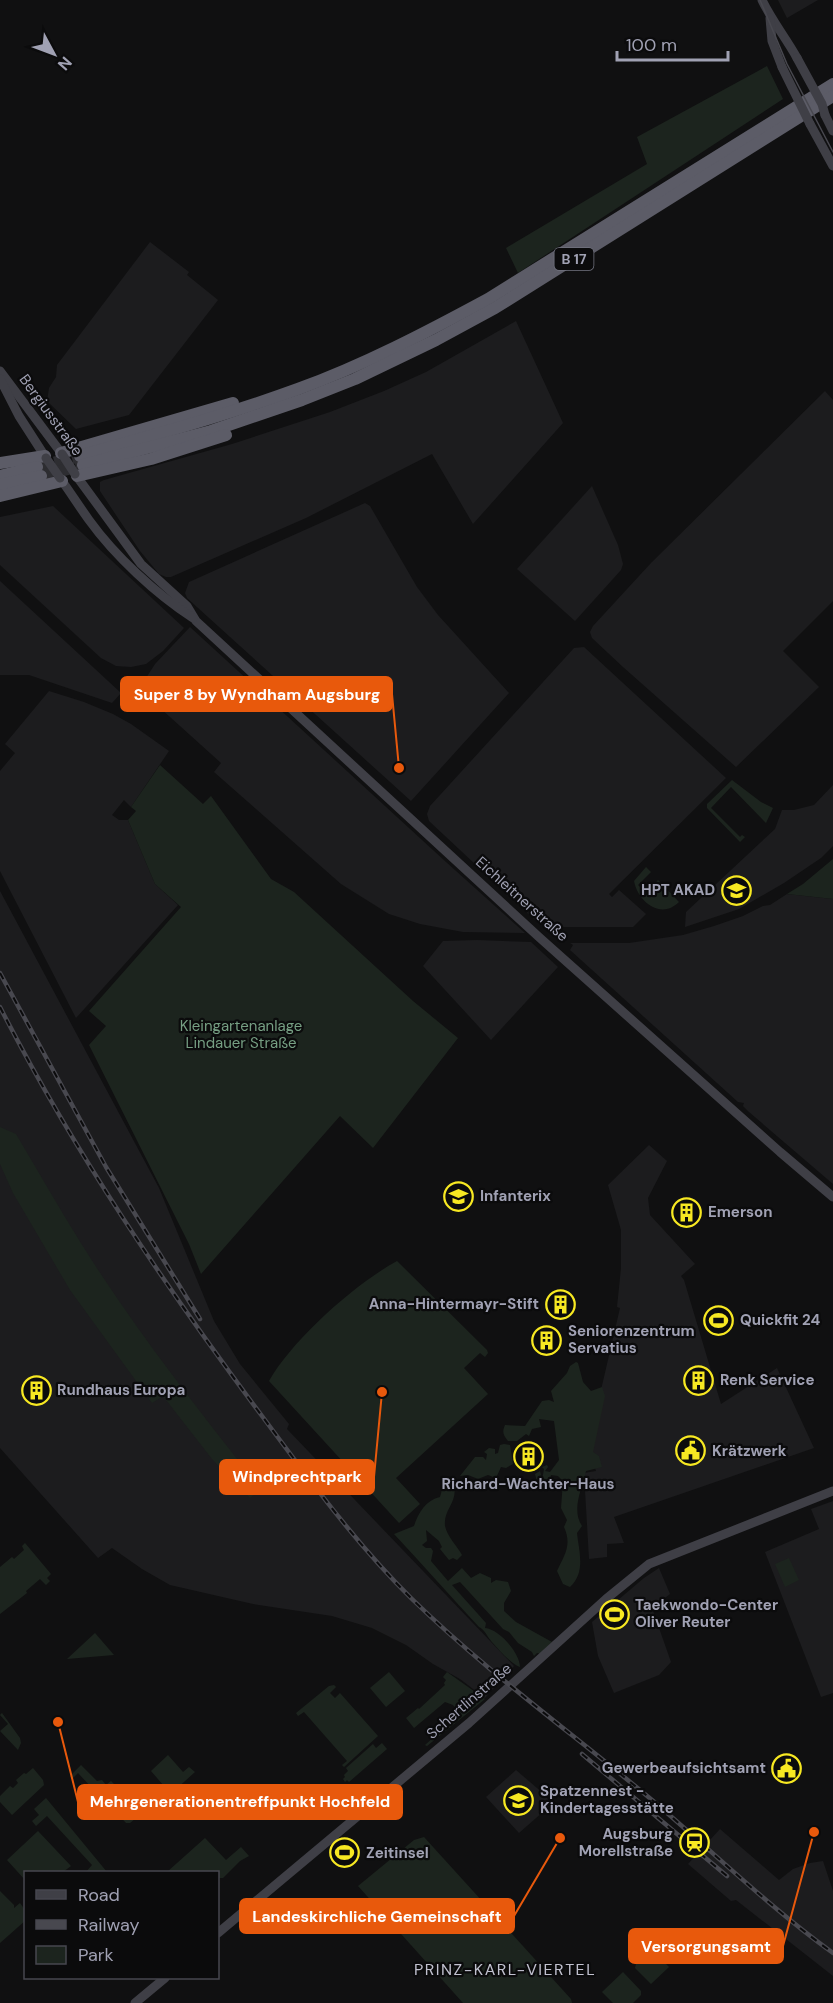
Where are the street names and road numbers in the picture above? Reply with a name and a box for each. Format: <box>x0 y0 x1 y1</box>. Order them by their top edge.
road number: B 17 <box>554 248 594 270</box>
street label: Bergiusstraße <box>15 370 87 460</box>
street label: Eichleitnerstraße <box>471 852 573 946</box>
street label: Schertlinstraße <box>422 1659 516 1743</box>

